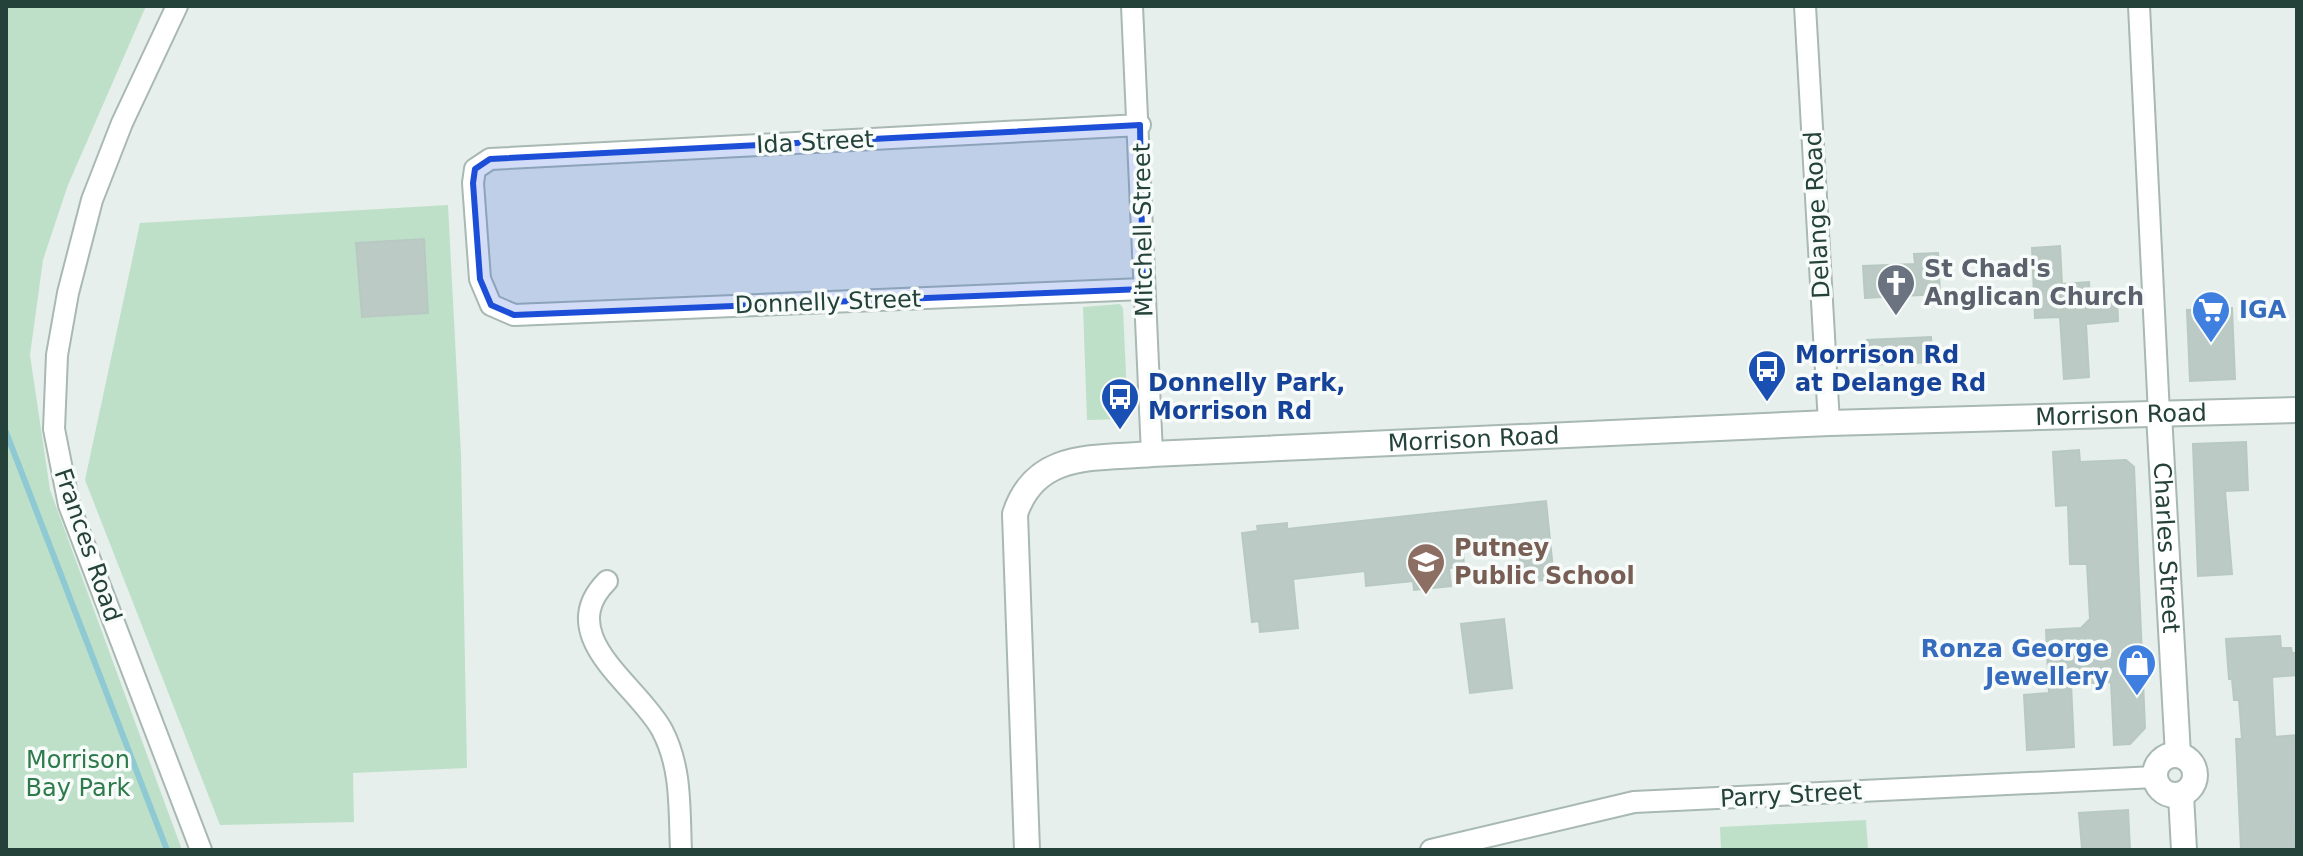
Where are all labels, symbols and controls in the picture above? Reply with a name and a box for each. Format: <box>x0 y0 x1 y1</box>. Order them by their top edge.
street label: Ida Street <box>756 125 874 159</box>
street label: Delange Road <box>1799 131 1835 299</box>
street label: Mitchell Street <box>1127 143 1159 317</box>
place label: St Chad's Anglican Church <box>1924 255 2144 311</box>
church icon: St Chad's Anglican Church <box>1875 262 1917 317</box>
street label: Donnelly Street <box>734 285 922 319</box>
supermarket icon: IGA <box>2190 289 2232 344</box>
place label: IGA <box>2239 296 2287 324</box>
place label: Morrison Rd at Delange Rd <box>1795 341 1986 397</box>
bus stop icon: Morrison Rd at Delange Rd <box>1746 348 1788 403</box>
place label: Donnelly Park, Morrison Rd <box>1148 369 1345 425</box>
bus stop icon: Donnelly Park, Morrison Rd <box>1099 376 1141 431</box>
street label: Morrison Road <box>2035 399 2207 431</box>
street label: Morrison Road <box>1387 421 1560 457</box>
street label: Charles Street <box>2148 462 2185 634</box>
street label: Frances Road <box>49 465 127 625</box>
place label: Putney Public School <box>1454 534 1635 590</box>
school or university icon: Putney Public School <box>1405 541 1447 596</box>
place label: Ronza George Jewellery <box>1921 635 2109 691</box>
shop icon: Ronza George Jewellery <box>2116 642 2158 697</box>
park label: Morrison Bay Park <box>26 746 131 802</box>
street label: Parry Street <box>1719 777 1863 813</box>

